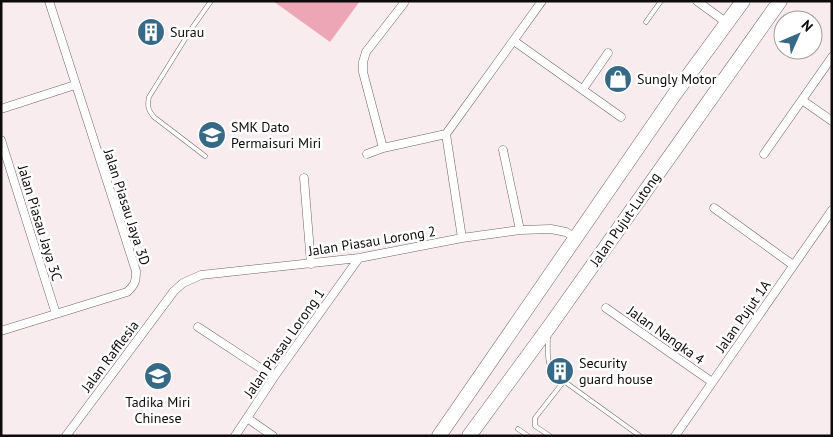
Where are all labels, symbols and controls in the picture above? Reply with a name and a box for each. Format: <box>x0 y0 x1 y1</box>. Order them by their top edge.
north arrow <box>773 10 823 60</box>
text: N <box>798 16 817 35</box>
building icon: Surau <box>136 17 166 47</box>
place label: Surau <box>170 23 204 41</box>
shop icon: Sungly Motor <box>603 64 633 94</box>
place label: Sungly Motor <box>637 70 717 88</box>
place label: SMK Dato Permaisuri Miri <box>231 118 321 152</box>
school or university icon: SMK Dato Permaisuri Miri <box>197 120 227 150</box>
street label: Jalan Piasau Jaya 3D <box>99 146 154 267</box>
street label: Jalan Piasau Jaya 3C <box>14 162 66 283</box>
street label: Jalan Pujut-Lutong <box>585 168 664 270</box>
street label: Jalan Piasau Lorong 2 <box>306 222 437 260</box>
street label: Jalan Pujut 1A <box>711 276 775 356</box>
street label: Jalan Piasau Lorong 1 <box>239 285 328 402</box>
street label: Jalan Nangka 4 <box>623 301 708 368</box>
street label: Jalan Rafflesia <box>77 317 143 396</box>
place label: Security guard house <box>579 354 653 388</box>
building icon: Security guard house <box>545 356 575 386</box>
school or university icon: Tadika Miri Chinese <box>143 361 173 391</box>
place label: Tadika Miri Chinese <box>125 393 191 427</box>

